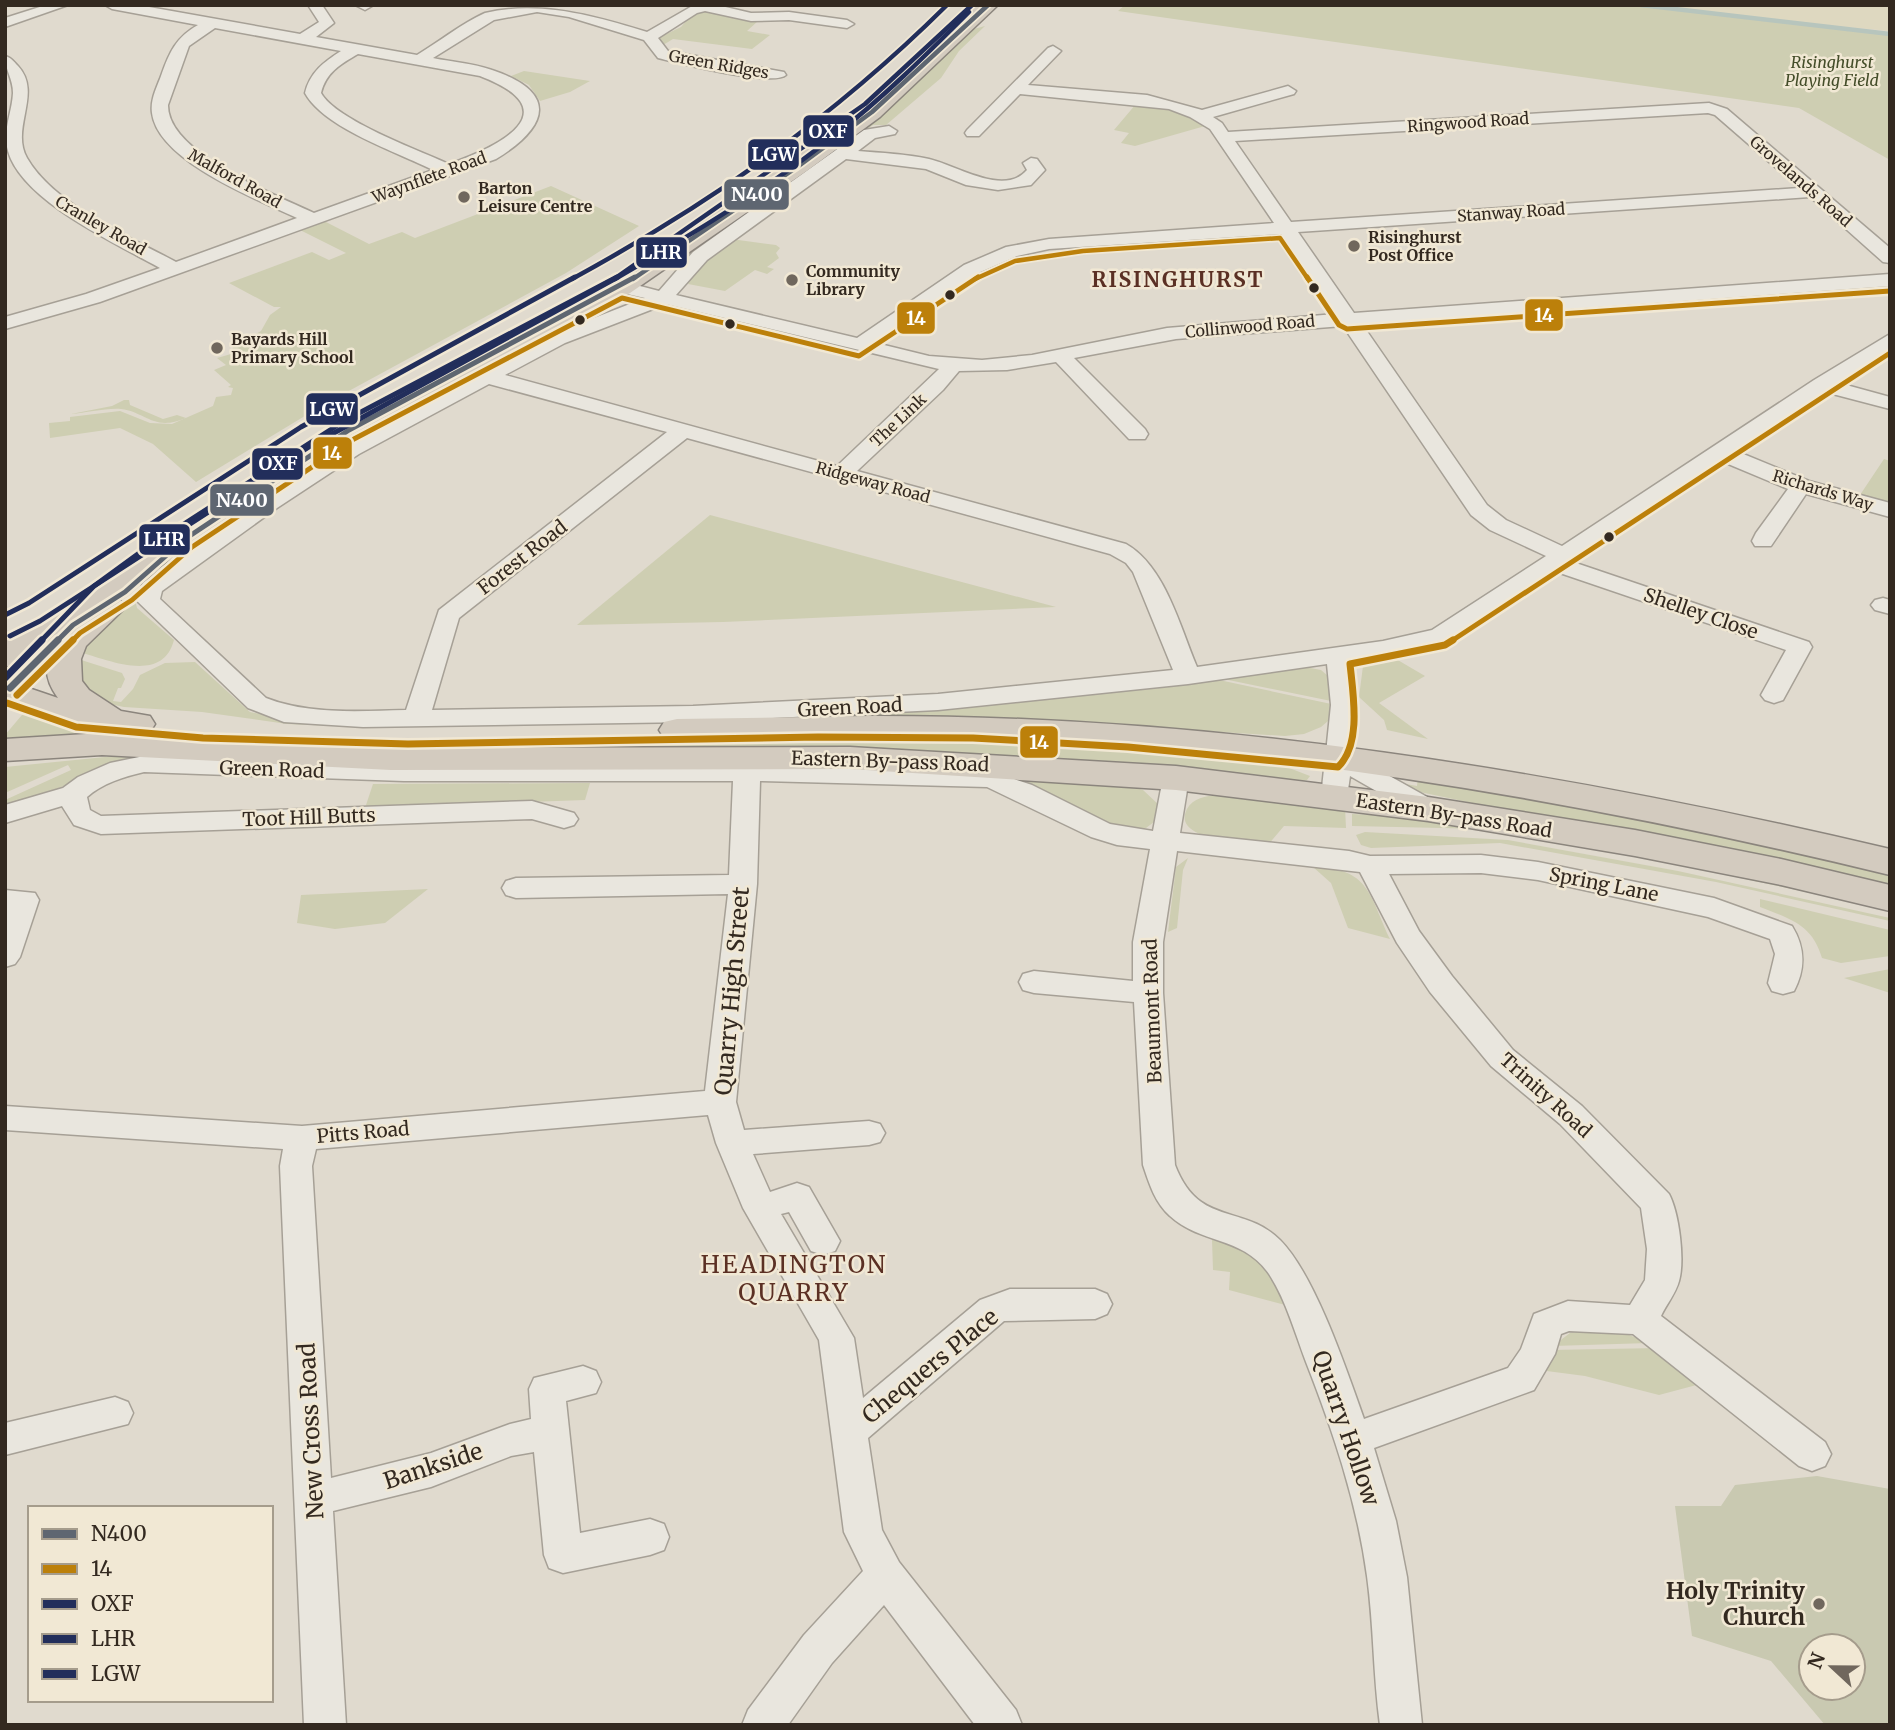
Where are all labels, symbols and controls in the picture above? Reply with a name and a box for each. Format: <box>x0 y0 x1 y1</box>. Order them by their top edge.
street label: Green Ridges <box>667 45 771 83</box>
park label: Risinghurst Playing Field <box>1785 52 1880 90</box>
street label: Ringwood Road <box>1406 108 1530 136</box>
line badge: OXF <box>802 114 855 148</box>
text: OXF <box>808 119 848 143</box>
street label: Grovelands Road <box>1746 131 1856 231</box>
line badge: LGW <box>747 138 800 171</box>
text: LGW <box>751 142 797 166</box>
street label: Malford Road <box>185 144 285 212</box>
street label: Waynflete Road <box>368 147 489 207</box>
place label: Barton Leisure Centre <box>478 178 593 216</box>
line badge: N400 <box>723 178 790 211</box>
text: N400 <box>731 182 783 206</box>
marker: Barton Leisure Centre <box>456 189 472 205</box>
street label: Cranley Road <box>52 191 150 259</box>
street label: Stanway Road <box>1456 198 1566 226</box>
place label: Risinghurst Post Office <box>1368 227 1462 265</box>
line badge: LHR <box>635 236 688 269</box>
marker: Risinghurst Post Office <box>1346 238 1362 254</box>
text: LHR <box>640 240 682 264</box>
place label: Community Library <box>806 261 901 299</box>
district label: RISINGHURST <box>1092 266 1265 293</box>
marker: Community Library <box>784 272 800 288</box>
unlabelled marker <box>1307 281 1321 295</box>
unlabelled marker <box>943 288 957 302</box>
line badge: 14 <box>1524 298 1564 332</box>
line badge: 14 <box>896 301 936 335</box>
text: 14 <box>1534 303 1554 327</box>
text: 14 <box>906 306 926 330</box>
street label: Collinwood Road <box>1184 310 1316 342</box>
unlabelled marker <box>573 313 587 327</box>
unlabelled marker <box>723 317 737 331</box>
place label: Bayards Hill Primary School <box>231 329 354 367</box>
marker: Bayards Hill Primary School <box>209 340 225 356</box>
street label: The Link <box>866 388 931 451</box>
line badge: LGW <box>305 392 359 426</box>
text: LGW <box>309 397 355 421</box>
line badge: 14 <box>312 436 353 470</box>
text: 14 <box>322 441 342 465</box>
line badge: OXF <box>251 447 304 481</box>
text: OXF <box>258 451 298 475</box>
street label: Ridgeway Road <box>814 457 933 507</box>
street label: Richards Way <box>1770 465 1876 515</box>
line badge: N400 <box>209 483 275 517</box>
text: N400 <box>216 488 268 512</box>
street label: Forest Road <box>472 514 572 600</box>
line badge: LHR <box>138 523 191 556</box>
text: LHR <box>143 527 185 551</box>
unlabelled marker <box>1602 530 1616 544</box>
street label: Shelley Close <box>1641 582 1761 644</box>
street label: Green Road <box>797 692 903 722</box>
line badge: 14 <box>1019 725 1059 759</box>
text: 14 <box>1029 730 1049 754</box>
street label: Eastern By-pass Road <box>790 746 990 776</box>
street label: Green Road <box>219 755 325 783</box>
street label: Eastern By-pass Road <box>1354 788 1554 842</box>
street label: Toot Hill Butts <box>242 803 376 831</box>
street label: Spring Lane <box>1547 862 1661 906</box>
street label: Quarry High Street <box>708 885 755 1097</box>
street label: Beaumont Road <box>1137 938 1167 1084</box>
street label: Trinity Road <box>1495 1047 1597 1143</box>
street label: Pitts Road <box>316 1116 410 1148</box>
district label: HEADINGTON QUARRY <box>701 1249 887 1308</box>
street label: Chequers Place <box>856 1302 1004 1429</box>
street label: New Cross Road <box>291 1342 330 1520</box>
street label: Quarry Hollow <box>1306 1346 1387 1510</box>
street label: Bankside <box>380 1436 486 1495</box>
legend <box>28 1506 273 1702</box>
text: N400 <box>91 1520 147 1547</box>
text: 14 <box>91 1555 112 1582</box>
place label: Holy Trinity Church <box>1666 1576 1805 1631</box>
text: OXF <box>91 1590 134 1617</box>
marker: Holy Trinity Church <box>1811 1596 1827 1612</box>
text: LHR <box>91 1625 136 1652</box>
north arrow <box>1797 1632 1867 1702</box>
text: N <box>1802 1649 1830 1672</box>
text: LGW <box>91 1660 141 1687</box>

